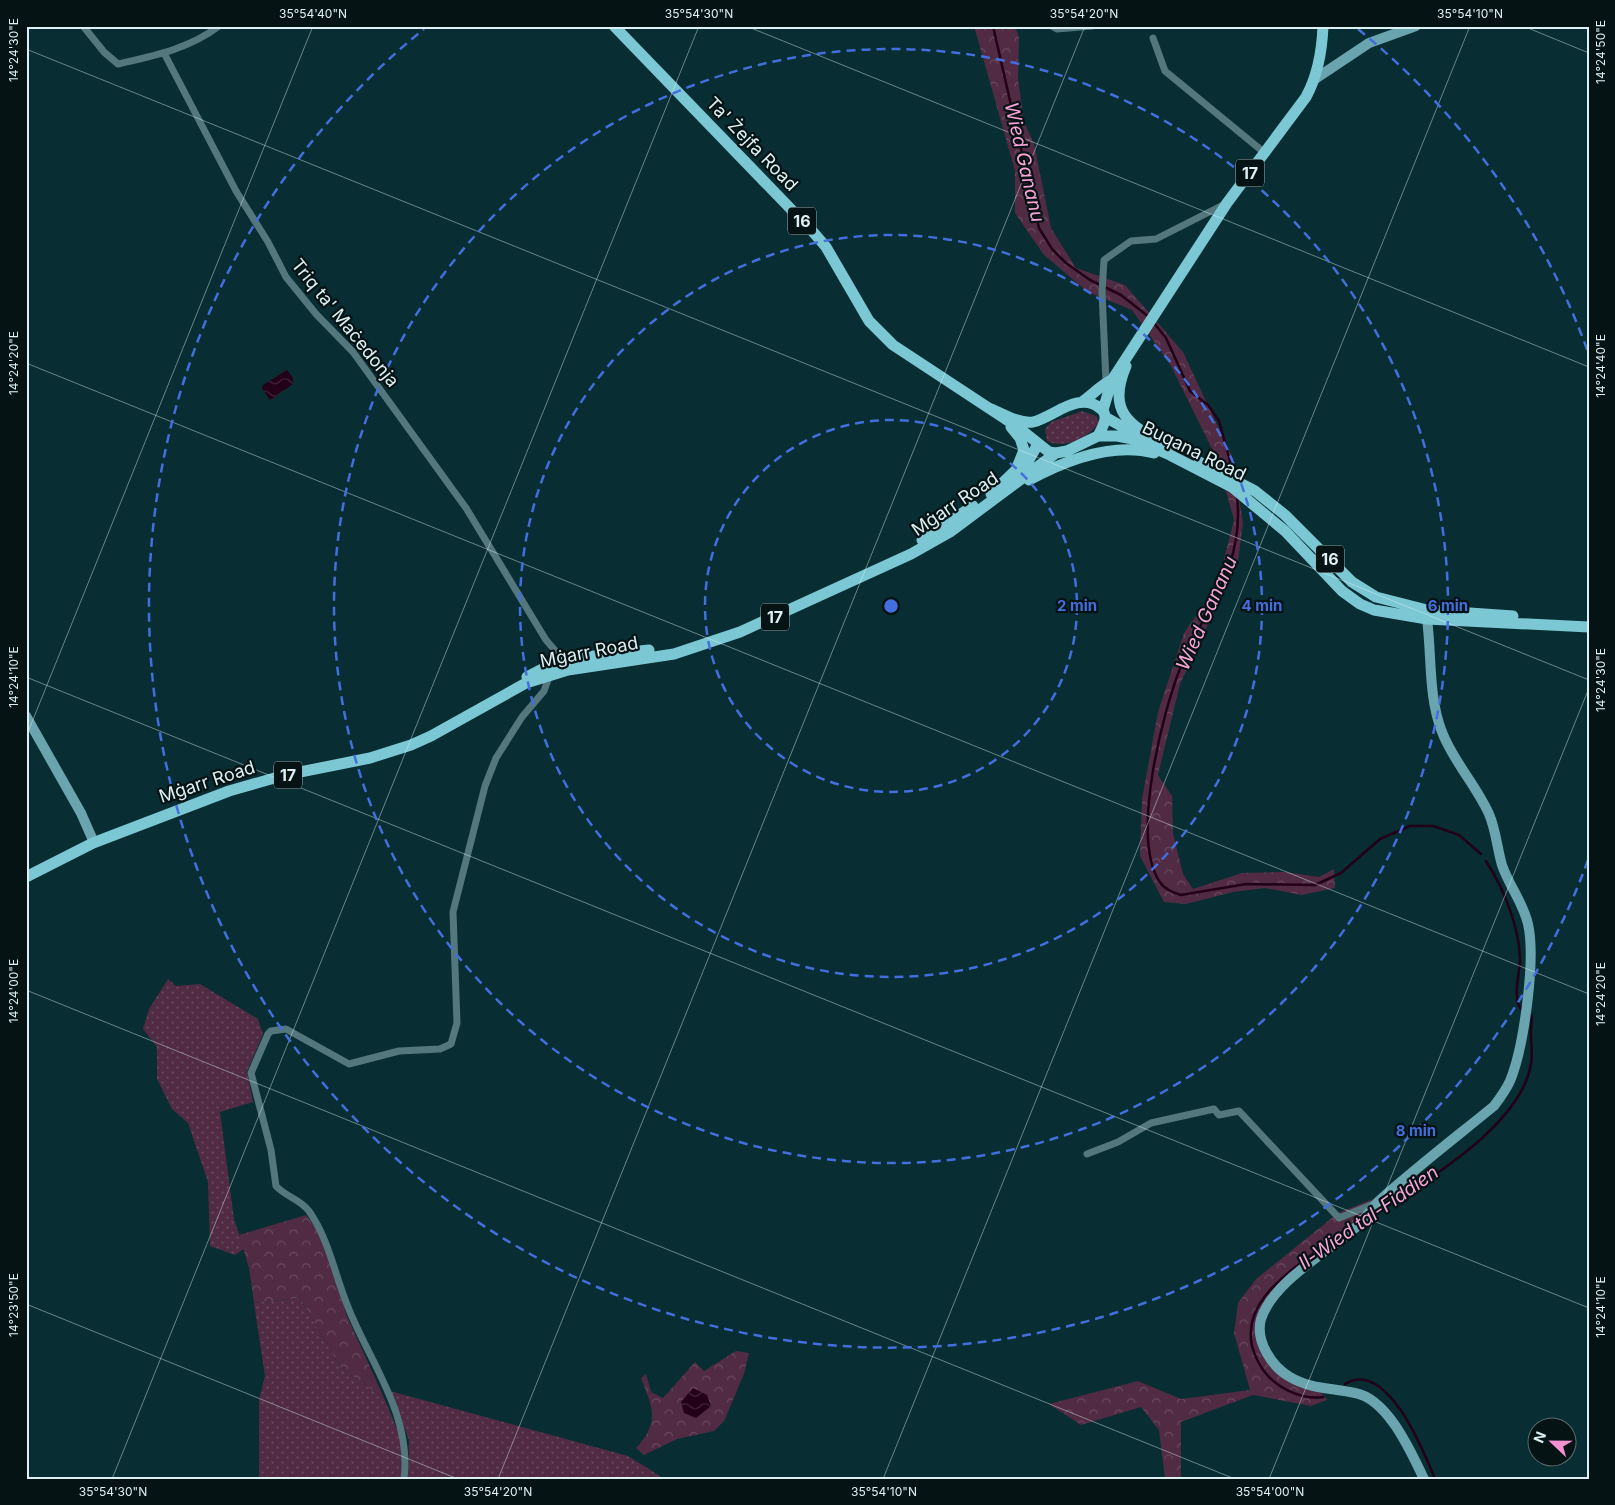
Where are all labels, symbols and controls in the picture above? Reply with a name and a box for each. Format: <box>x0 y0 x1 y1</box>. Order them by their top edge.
text: 35°54'40"N <box>279 6 347 21</box>
text: 35°54'30"N <box>665 6 733 21</box>
text: 35°54'20"N <box>1050 6 1118 21</box>
text: 35°54'10"N <box>1437 6 1503 21</box>
text: 14°24'30"E <box>6 18 21 82</box>
text: 14°24'50"E <box>1593 20 1608 84</box>
street label: Ta' Żejfa Road <box>702 92 803 195</box>
water label: Wied Gananu <box>1000 100 1049 224</box>
road number: 17 <box>1236 160 1264 187</box>
road number: 16 <box>788 208 816 235</box>
street label: Triq ta' Maċedonja <box>287 254 403 391</box>
text: 14°24'20"E <box>6 331 21 395</box>
text: 14°24'40"E <box>1593 334 1608 398</box>
street label: Buqana Road <box>1139 416 1250 485</box>
street label: Mġarr Road <box>908 467 1002 540</box>
road number: 16 <box>1316 546 1344 572</box>
water label: Wied Gananu <box>1171 553 1242 674</box>
text: 2 min <box>1057 596 1097 615</box>
text: 4 min <box>1242 596 1282 615</box>
text: 6 min <box>1428 596 1468 615</box>
centre of rings <box>882 597 900 615</box>
road number: 17 <box>761 604 789 630</box>
street label: Mġarr Road <box>538 632 640 671</box>
text: 14°24'10"E <box>6 646 21 708</box>
text: 14°24'30"E <box>1593 648 1608 712</box>
street label: Mġarr Road <box>156 756 258 807</box>
road number: 17 <box>274 762 302 788</box>
text: 14°24'00"E <box>6 959 21 1023</box>
text: 14°24'20"E <box>1593 962 1608 1026</box>
text: 8 min <box>1396 1121 1436 1140</box>
water label: Il-Wied tal-Fiddien <box>1294 1160 1443 1274</box>
text: 14°23'50"E <box>6 1273 21 1337</box>
text: 14°24'10"E <box>1593 1276 1608 1338</box>
north arrow <box>1528 1418 1578 1468</box>
text: N <box>1530 1429 1549 1445</box>
text: 35°54'30"N <box>79 1484 147 1499</box>
text: 35°54'20"N <box>464 1484 532 1499</box>
text: 35°54'10"N <box>851 1484 917 1499</box>
text: 35°54'00"N <box>1236 1484 1304 1499</box>

